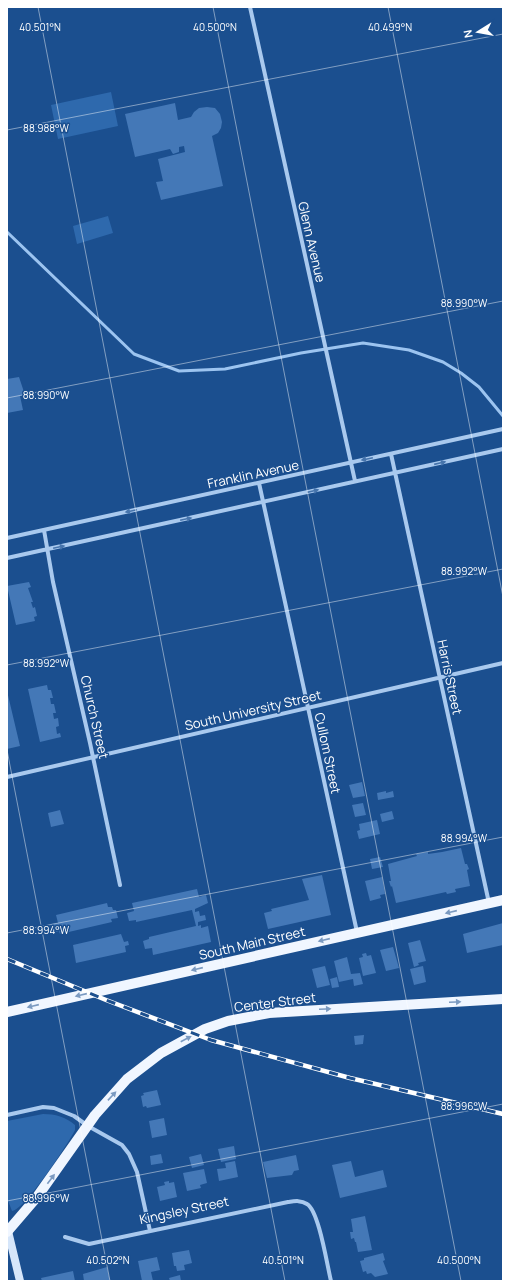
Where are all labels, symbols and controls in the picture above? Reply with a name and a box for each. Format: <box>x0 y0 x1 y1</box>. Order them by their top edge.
north arrow <box>458 12 498 52</box>
text: 40.501°N <box>19 20 61 34</box>
text: 40.500°N <box>193 20 237 34</box>
text: 40.499°N <box>368 20 412 34</box>
text: N <box>460 29 476 39</box>
text: 88.988°W <box>23 121 70 135</box>
street label: Glenn Avenue <box>294 200 330 284</box>
text: 88.990°W <box>441 296 488 310</box>
text: 88.990°W <box>23 388 70 402</box>
street label: Franklin Avenue <box>206 455 301 492</box>
one-way arrow <box>361 457 373 463</box>
one-way arrow <box>434 460 446 466</box>
one-way arrow <box>307 488 319 494</box>
one-way arrow <box>124 509 137 515</box>
one-way arrow <box>180 516 192 522</box>
one-way arrow <box>53 543 65 549</box>
text: 88.992°W <box>441 564 488 578</box>
street label: Harris Street <box>433 638 467 716</box>
text: 88.992°W <box>23 656 70 670</box>
street label: Church Street <box>77 674 113 760</box>
street label: South University Street <box>183 686 323 734</box>
street label: Cullom Street <box>311 711 345 795</box>
text: 88.994°W <box>441 831 488 845</box>
one-way arrow <box>445 909 457 915</box>
street label: South Main Street <box>197 922 307 964</box>
text: 88.994°W <box>23 923 70 937</box>
one-way arrow <box>318 938 330 944</box>
one-way arrow <box>191 966 203 972</box>
street label: Center Street <box>233 988 317 1016</box>
one-way arrow <box>75 992 87 998</box>
one-way arrow <box>449 999 462 1005</box>
one-way arrow <box>26 1003 38 1009</box>
one-way arrow <box>319 1005 331 1012</box>
one-way arrow <box>180 1035 192 1042</box>
one-way arrow <box>107 1091 117 1101</box>
text: 88.996°W <box>441 1099 488 1113</box>
one-way arrow <box>47 1174 55 1185</box>
text: 88.996°W <box>23 1191 70 1205</box>
street label: Kingsley Street <box>138 1192 230 1228</box>
text: 40.502°N <box>86 1253 130 1267</box>
text: 40.501°N <box>262 1253 304 1267</box>
text: 40.500°N <box>437 1253 481 1267</box>

